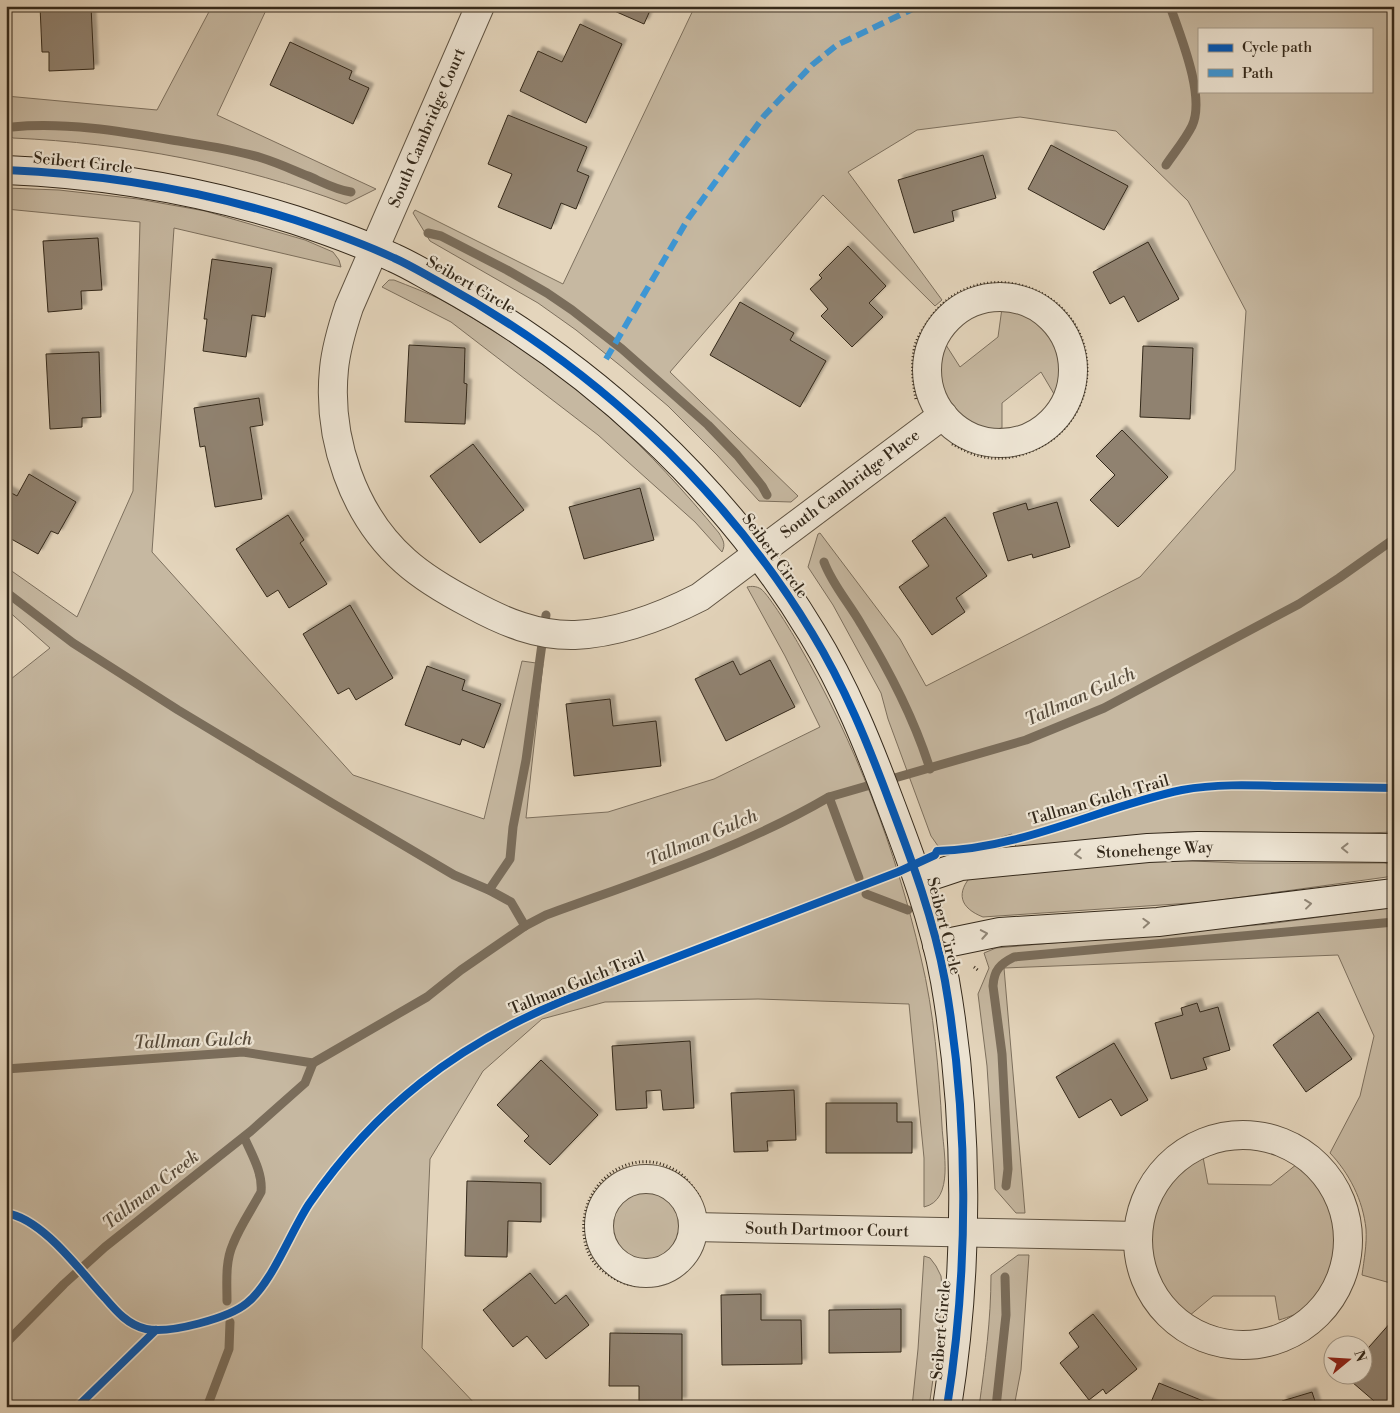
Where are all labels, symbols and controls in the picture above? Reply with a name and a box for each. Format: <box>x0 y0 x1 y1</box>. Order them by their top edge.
legend <box>1198 28 1372 92</box>
text: Cycle path <box>1242 38 1312 57</box>
street label: South Cambridge Court <box>384 45 470 211</box>
text: Path <box>1242 64 1274 83</box>
street label: Seibert Circle <box>32 148 134 178</box>
street label: Seibert Circle <box>423 251 519 319</box>
street label: South Cambridge Place <box>776 425 924 543</box>
street label: Seibert Circle <box>738 510 812 602</box>
water label: Tallman Gulch <box>1021 662 1140 732</box>
street label: Tallman Gulch Trail <box>1027 770 1172 830</box>
water label: Tallman Gulch <box>643 804 762 872</box>
street label: Stonehenge Way <box>1096 837 1214 863</box>
one-way arrow <box>1341 842 1349 853</box>
one-way arrow <box>1074 849 1082 860</box>
street label: Seibert Circle <box>922 875 966 977</box>
one-way arrow <box>1304 899 1312 910</box>
one-way arrow <box>1143 917 1151 928</box>
one-way arrow <box>980 930 989 940</box>
street label: Tallman Gulch Trail <box>506 947 648 1019</box>
water label: Tallman Gulch <box>133 1027 254 1055</box>
water label: Tallman Creek <box>98 1145 204 1235</box>
street label: South Dartmoor Court <box>745 1219 909 1241</box>
street label: Seibert Circle <box>927 1279 955 1381</box>
north arrow <box>1322 1336 1372 1386</box>
text: N <box>1349 1348 1370 1364</box>

